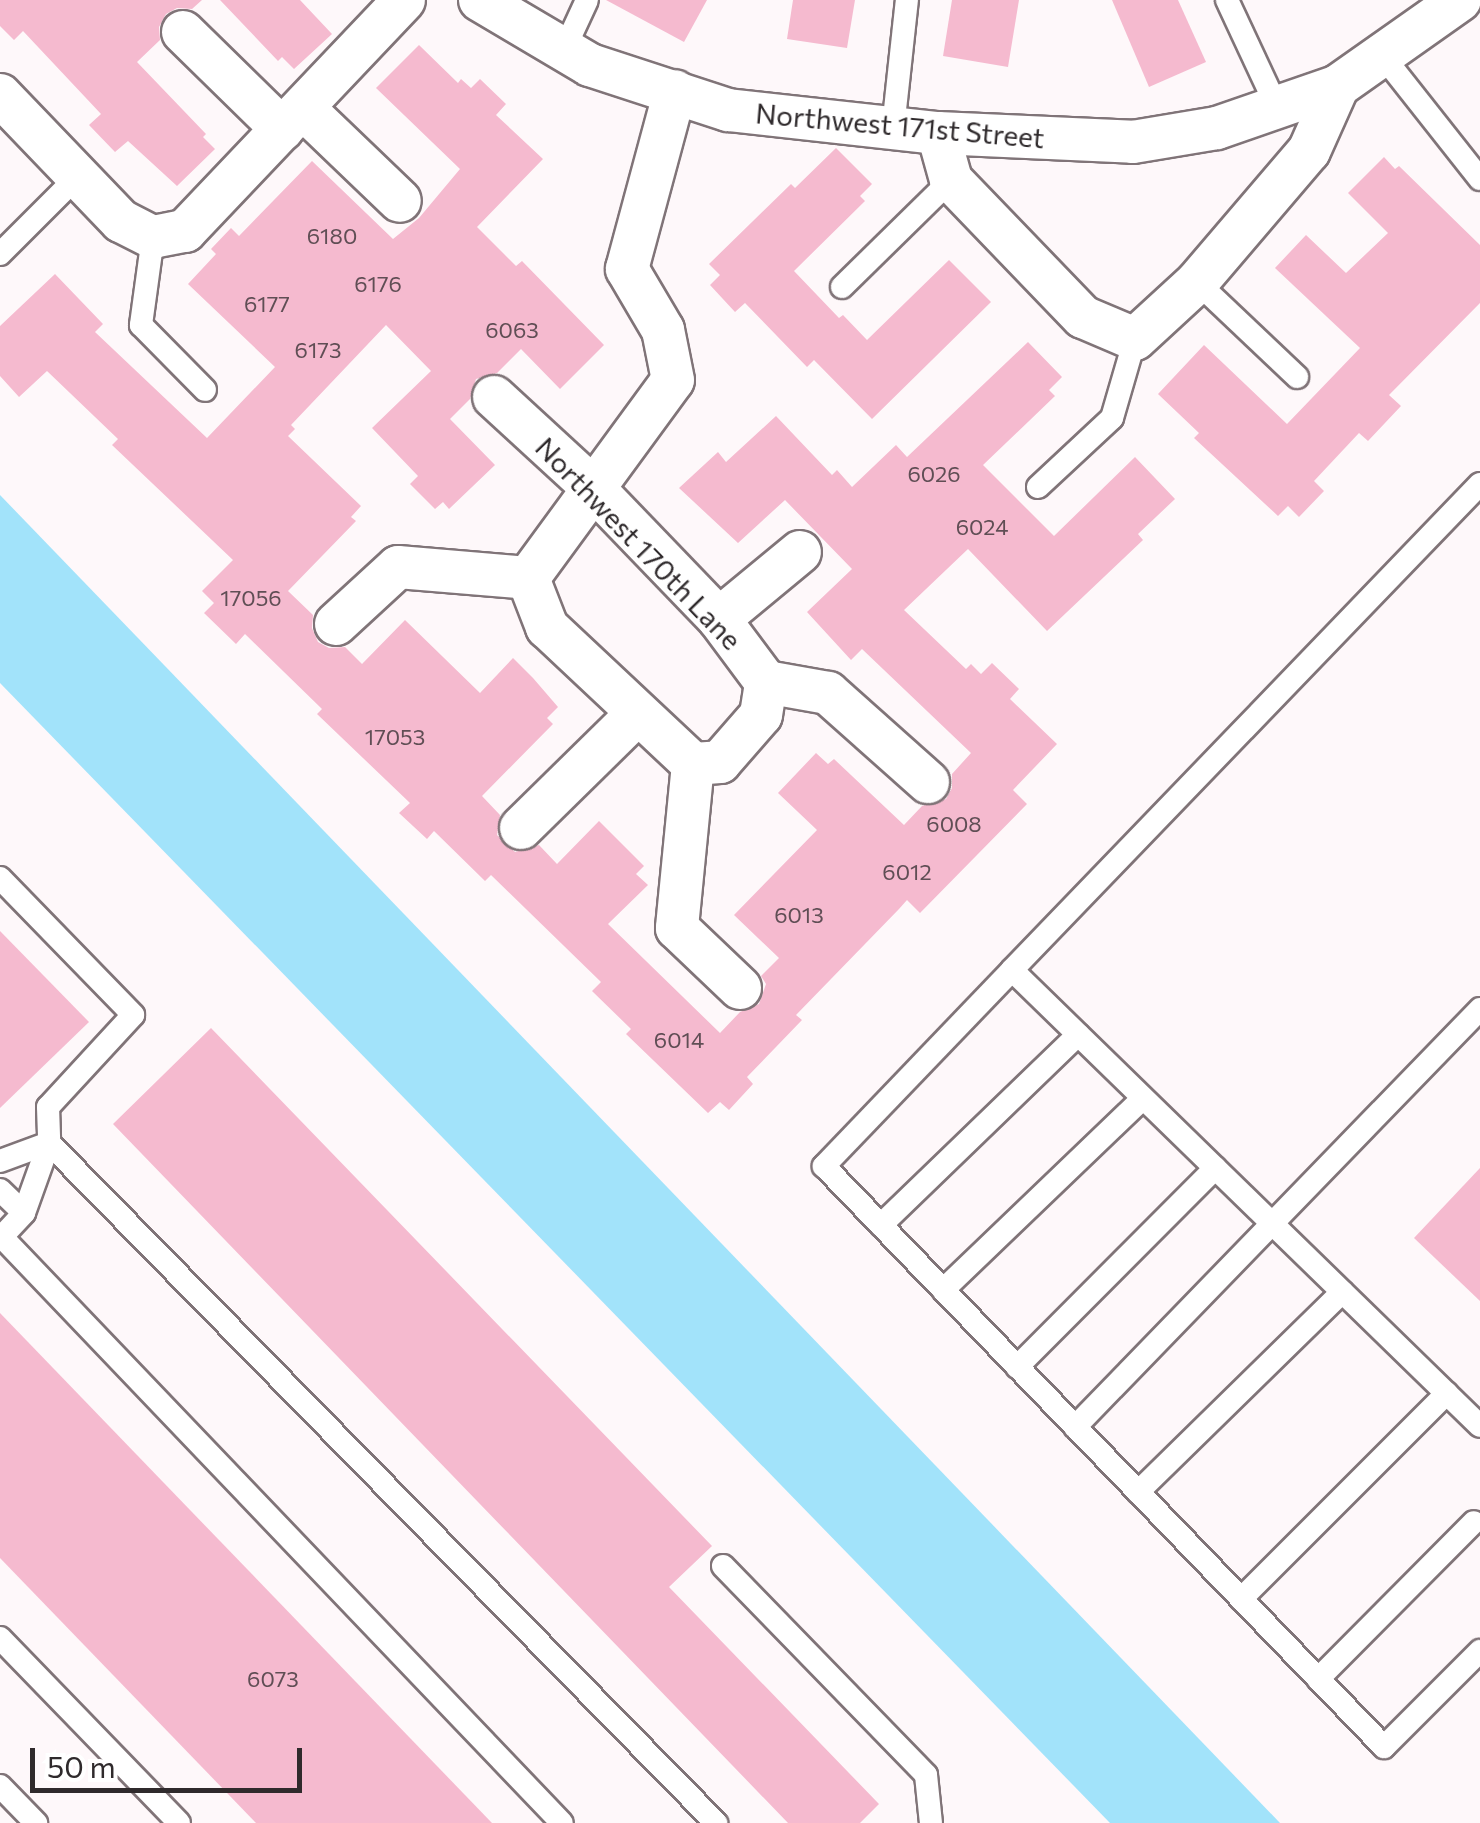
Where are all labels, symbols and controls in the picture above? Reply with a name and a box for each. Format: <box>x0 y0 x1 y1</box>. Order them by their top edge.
street label: Northwest 171st Street <box>754 96 1046 154</box>
house number: 6180 <box>307 223 357 249</box>
house number: 6176 <box>354 271 402 297</box>
house number: 6177 <box>244 291 290 317</box>
house number: 6063 <box>485 317 539 343</box>
house number: 6173 <box>295 337 341 363</box>
street label: Northwest 170th Lane <box>529 430 749 656</box>
house number: 6026 <box>907 461 961 487</box>
house number: 6024 <box>956 514 1008 540</box>
house number: 17056 <box>220 585 282 611</box>
house number: 17053 <box>365 724 425 750</box>
house number: 6008 <box>926 811 982 837</box>
house number: 6012 <box>882 859 932 885</box>
house number: 6013 <box>774 902 824 928</box>
house number: 6014 <box>654 1027 704 1053</box>
house number: 6073 <box>247 1666 299 1692</box>
scale bar <box>35 1728 308 1790</box>
text: 50 m <box>47 1747 116 1784</box>

